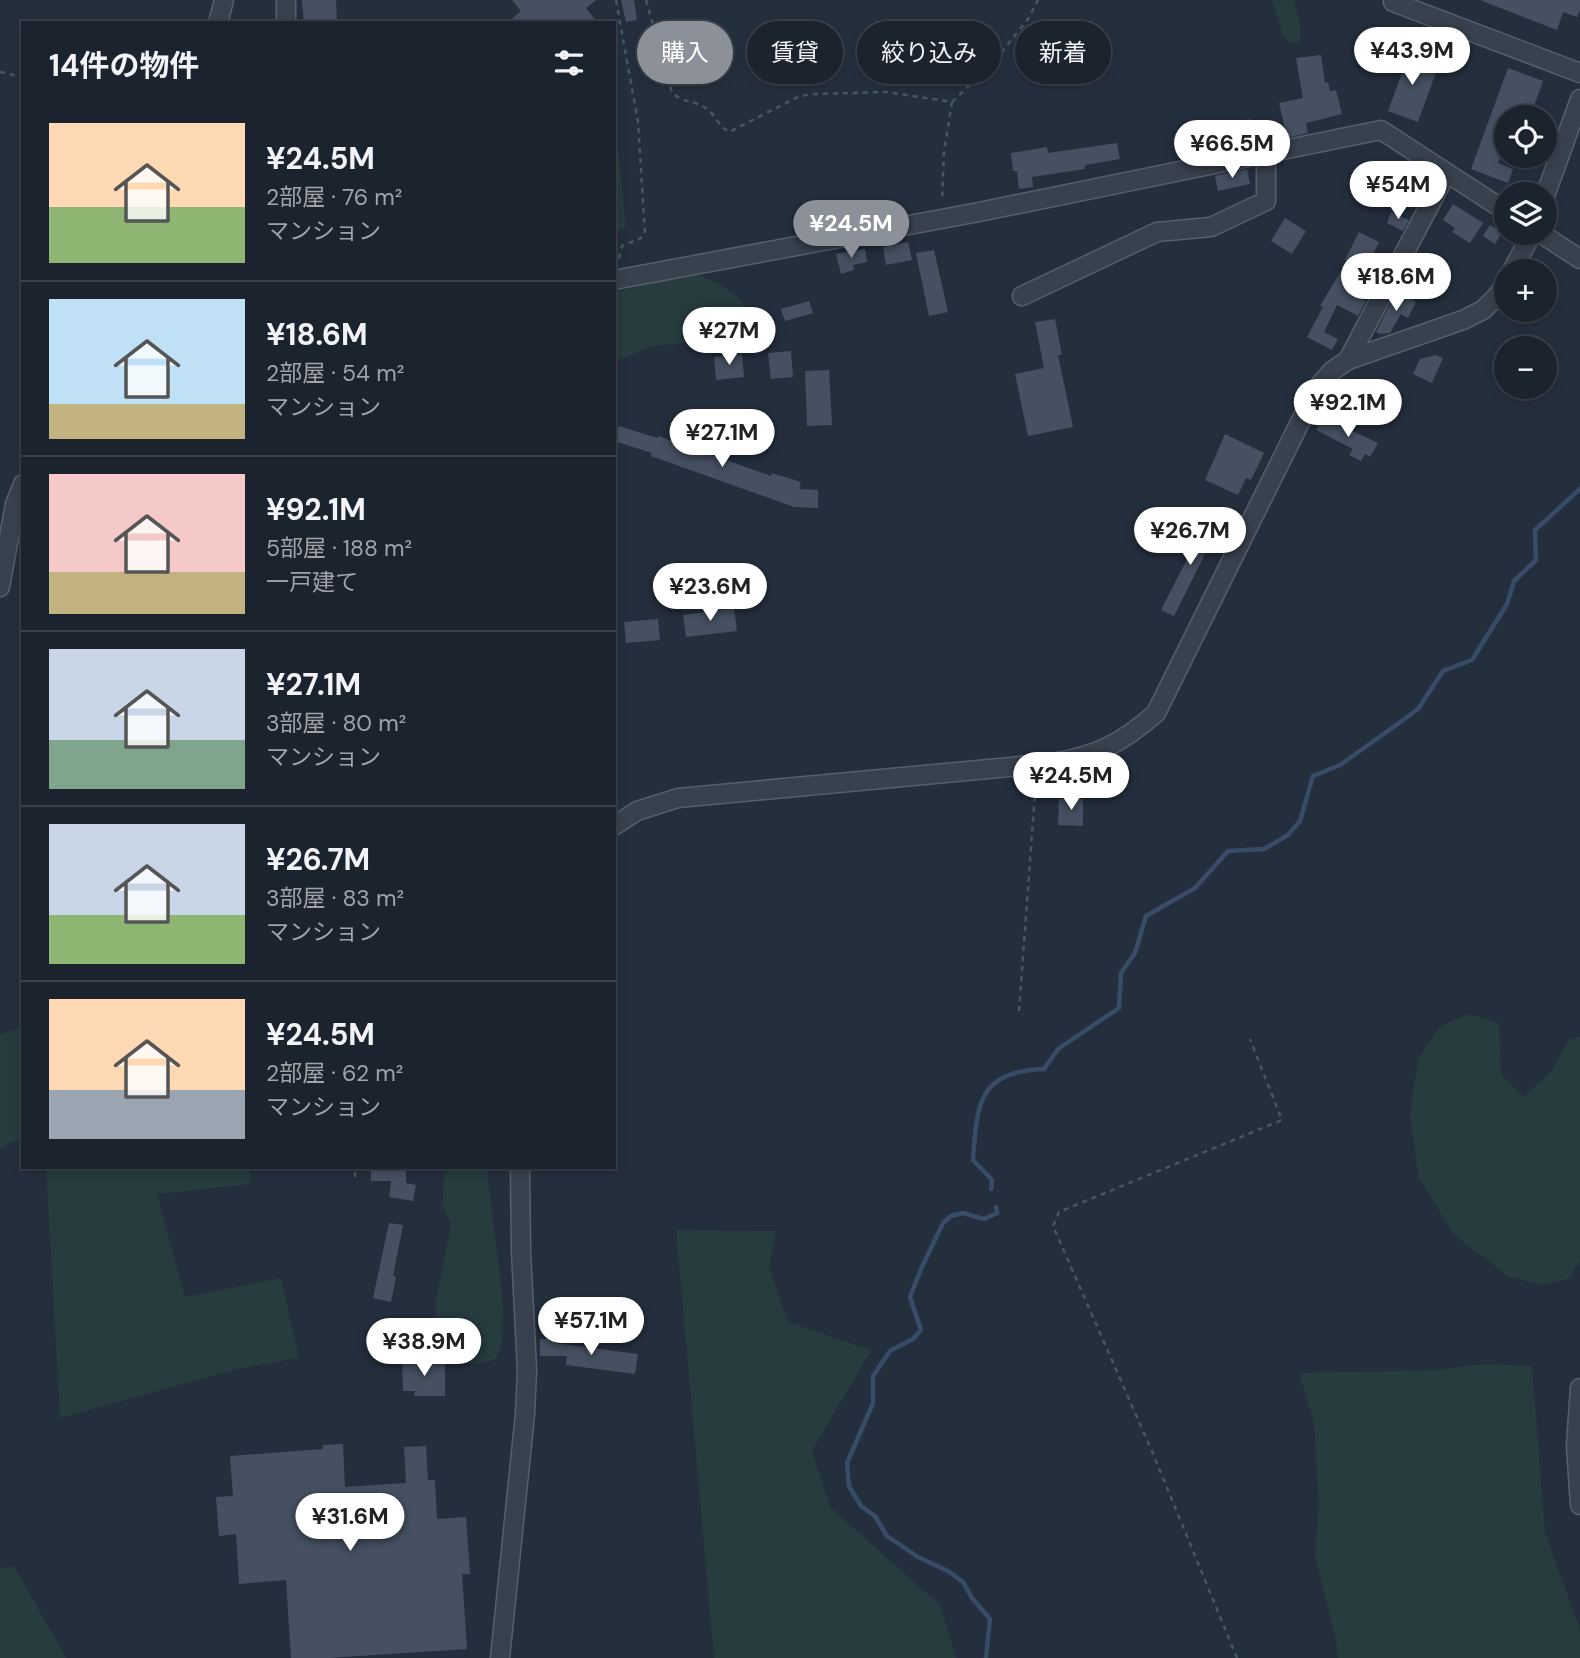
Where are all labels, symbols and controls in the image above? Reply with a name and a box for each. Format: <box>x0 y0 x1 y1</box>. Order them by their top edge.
chip: 購入 <box>637 21 733 84</box>
chip: 賃貸 <box>747 21 843 84</box>
chip: 絞り込み <box>857 21 1001 84</box>
chip: 新着 <box>1015 21 1111 84</box>
pin: ¥43.9M <box>1355 28 1469 87</box>
text: ¥43.9M <box>1370 35 1454 65</box>
icon: filters <box>550 44 588 82</box>
text: 14件の物件 <box>49 46 199 85</box>
map controls <box>1494 105 1557 399</box>
button: locate <box>1494 105 1557 168</box>
pin: ¥66.5M <box>1175 120 1289 180</box>
text: ¥66.5M <box>1190 128 1274 158</box>
text: ¥24.5M <box>266 139 375 178</box>
icon: home <box>105 151 189 235</box>
pin: ¥54M <box>1357 162 1439 221</box>
text: ¥54M <box>1366 169 1430 199</box>
text: 2部屋 · 76 m² <box>266 182 402 212</box>
button: layers <box>1494 182 1557 245</box>
pin: ¥24.5M <box>794 201 908 260</box>
text: ¥24.5M <box>809 208 893 238</box>
text: マンション <box>266 216 381 246</box>
pin: ¥18.6M <box>1339 254 1453 313</box>
button: + <box>1494 259 1557 322</box>
text: ¥18.6M <box>1357 261 1435 291</box>
pin: ¥27M <box>688 308 770 367</box>
text: ¥18.6M <box>266 315 368 354</box>
text: ¥27M <box>699 315 759 345</box>
icon: home <box>105 327 189 411</box>
button: − <box>1494 336 1557 399</box>
text: 2部屋 · 54 m² <box>266 358 404 388</box>
pin: ¥92.1M <box>1291 380 1405 439</box>
text: ¥92.1M <box>1310 387 1386 417</box>
text: マンション <box>266 392 381 422</box>
pin: ¥27.1M <box>665 410 779 469</box>
text: ¥27.1M <box>686 417 758 447</box>
text: ¥92.1M <box>266 490 366 529</box>
icon: home <box>105 502 189 586</box>
pin: ¥26.7M <box>1133 508 1247 567</box>
text: ¥26.7M <box>1150 515 1230 545</box>
text: 5部屋 · 188 m² <box>266 533 412 563</box>
pin: ¥23.6M <box>653 564 767 623</box>
text: 一戸建て <box>266 567 358 597</box>
text: ¥23.6M <box>669 571 751 601</box>
text: ¥27.1M <box>266 665 361 704</box>
icon: home <box>105 677 189 761</box>
text: 3部屋 · 80 m² <box>266 708 406 738</box>
text: マンション <box>266 742 381 772</box>
pin: ¥24.5M <box>1014 752 1128 812</box>
text: ¥24.5M <box>1029 760 1113 790</box>
text: ¥26.7M <box>266 840 370 879</box>
icon: home <box>105 852 189 936</box>
text: 3部屋 · 83 m² <box>266 883 404 913</box>
text: マンション <box>266 917 381 947</box>
text: ¥24.5M <box>266 1015 375 1054</box>
icon: home <box>105 1027 189 1111</box>
text: 2部屋 · 62 m² <box>266 1058 403 1088</box>
text: マンション <box>266 1092 381 1122</box>
pin: ¥57.1M <box>534 1298 648 1357</box>
text: ¥57.1M <box>554 1305 628 1335</box>
pin: ¥38.9M <box>367 1318 481 1378</box>
text: ¥38.9M <box>382 1326 466 1356</box>
pin: ¥31.6M <box>293 1494 407 1553</box>
text: ¥31.6M <box>311 1501 389 1531</box>

